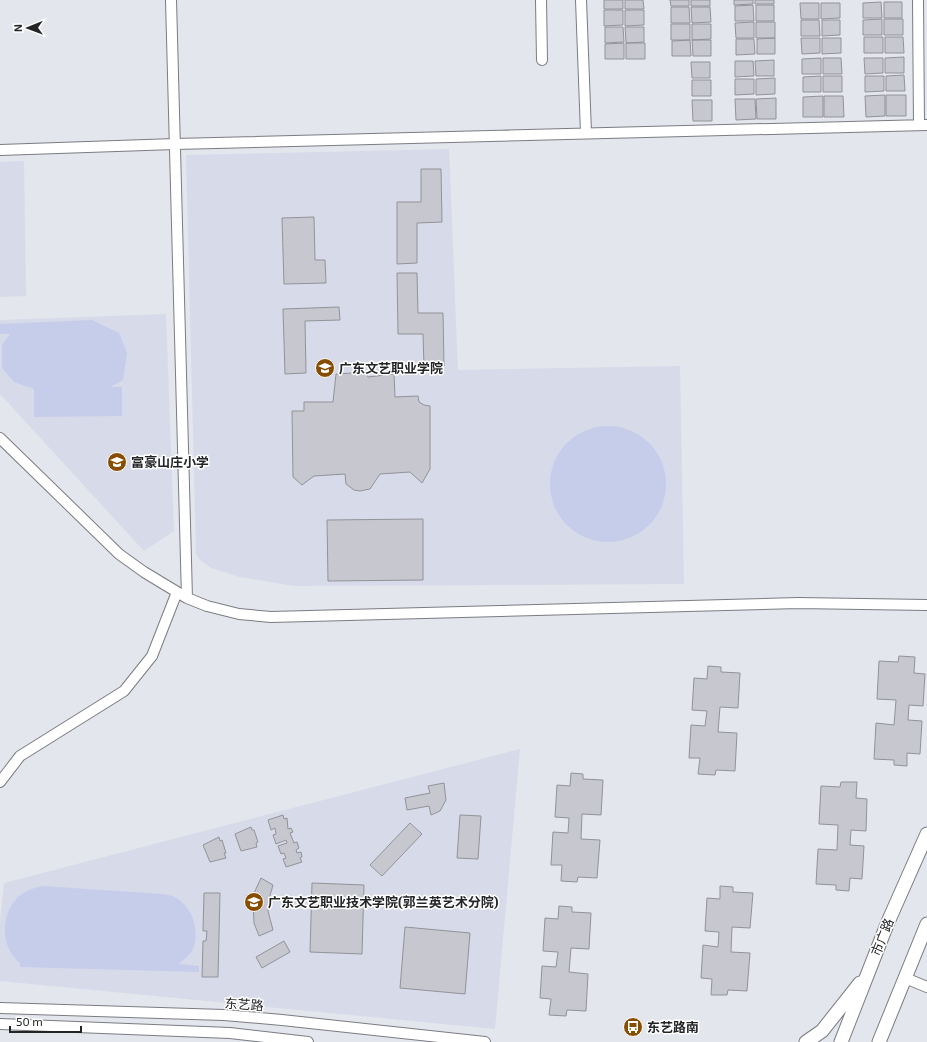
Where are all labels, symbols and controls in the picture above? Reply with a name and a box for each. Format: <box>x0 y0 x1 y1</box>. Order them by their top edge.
north arrow <box>8 8 48 48</box>
text: N <box>11 24 24 32</box>
school or university icon: 广东文艺职业学院 <box>314 357 336 379</box>
place label: 广东文艺职业学院 <box>339 360 443 376</box>
school or university icon: 富豪山庄小学 <box>106 451 128 473</box>
place label: 富豪山庄小学 <box>131 454 209 470</box>
school or university icon: 广东文艺职业技术学院(郭兰英艺术分院) <box>243 891 265 913</box>
place label: 广东文艺职业技术学院(郭兰英艺术分院) <box>268 894 499 910</box>
street label: 市广路 <box>867 916 897 958</box>
street label: 东艺路 <box>224 995 264 1013</box>
scale bar <box>10 1008 81 1034</box>
text: 50 m <box>16 1014 43 1028</box>
bus stop icon: 东艺路南 <box>622 1016 644 1038</box>
place label: 东艺路南 <box>647 1019 699 1035</box>

